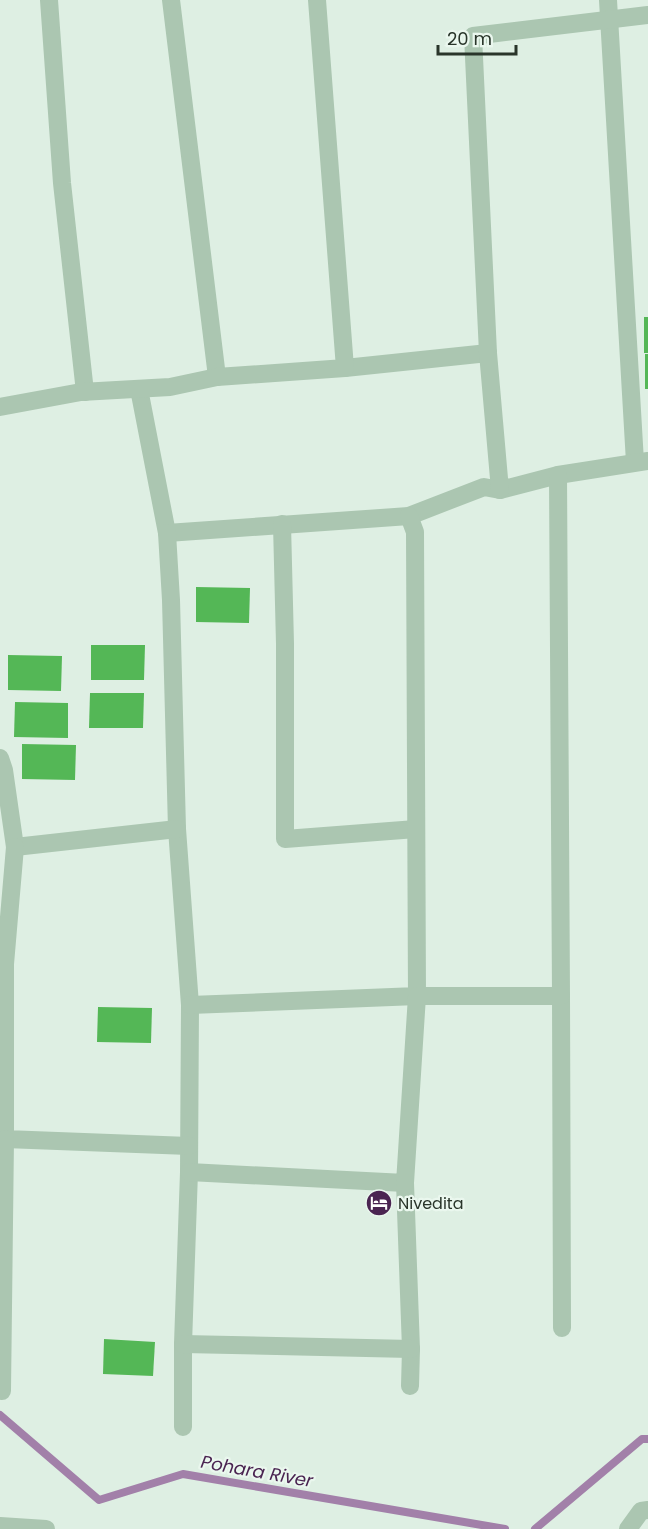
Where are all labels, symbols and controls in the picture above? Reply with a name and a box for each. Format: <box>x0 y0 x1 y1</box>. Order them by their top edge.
scale bar <box>438 18 516 56</box>
text: 20 m <box>447 26 492 51</box>
hotel icon: Nivedita <box>364 1188 394 1218</box>
place label: Nivedita <box>398 1192 463 1215</box>
water label: Pohara River <box>199 1449 316 1493</box>

